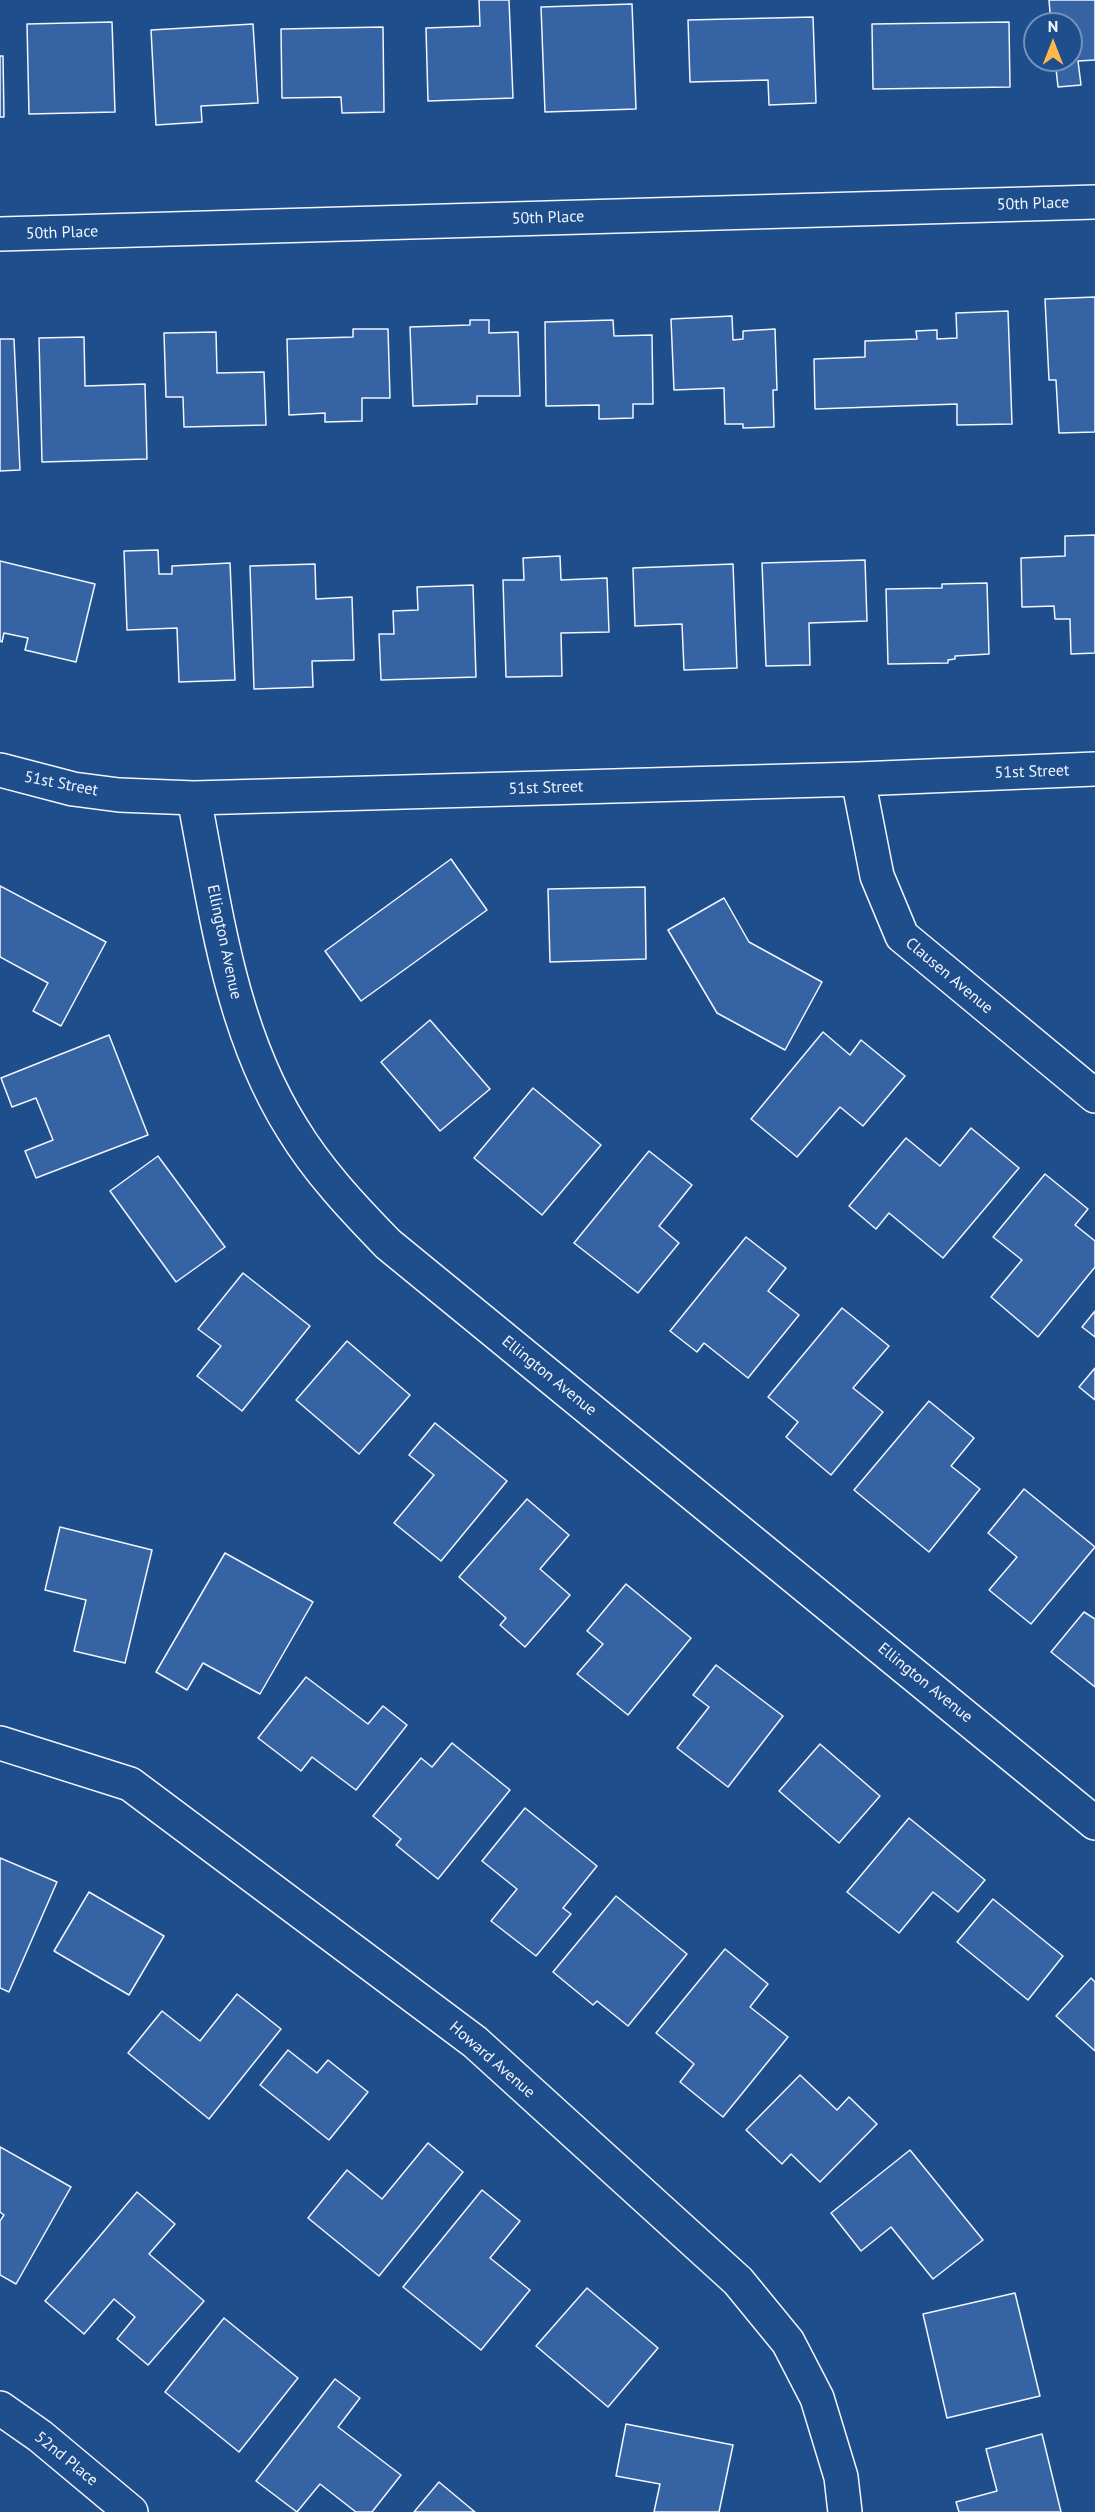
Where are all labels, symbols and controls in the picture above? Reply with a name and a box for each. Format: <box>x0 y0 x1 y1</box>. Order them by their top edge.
north arrow <box>1023 12 1083 72</box>
text: N <box>1048 16 1058 36</box>
street label: 50th Place <box>996 193 1070 215</box>
street label: 50th Place <box>511 207 585 229</box>
street label: 50th Place <box>25 222 99 244</box>
street label: 51st Street <box>994 761 1070 783</box>
street label: 51st Street <box>22 767 100 801</box>
street label: 51st Street <box>508 777 584 799</box>
street label: Ellington Avenue <box>203 883 245 1001</box>
street label: Clausen Avenue <box>901 934 997 1018</box>
street label: Ellington Avenue <box>498 1332 600 1420</box>
street label: Ellington Avenue <box>874 1639 976 1727</box>
street label: Howard Avenue <box>445 2018 539 2102</box>
street label: 52nd Place <box>31 2428 101 2490</box>

